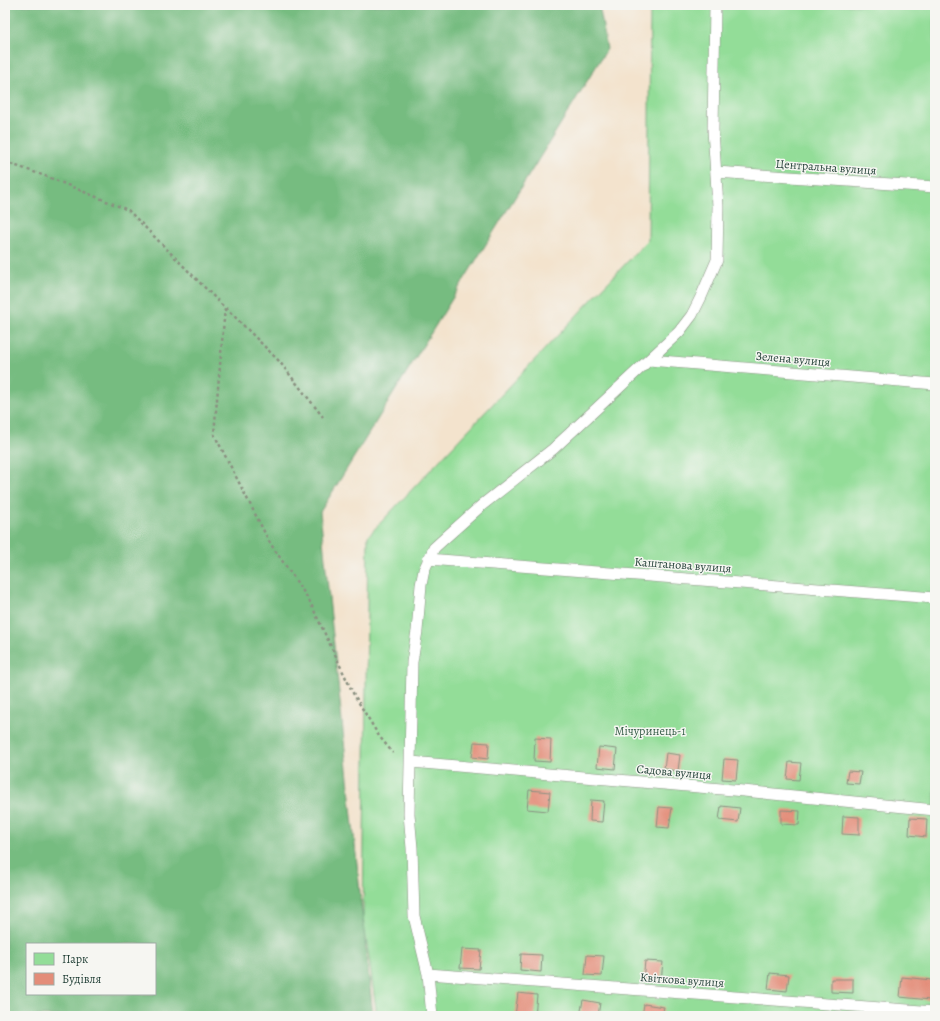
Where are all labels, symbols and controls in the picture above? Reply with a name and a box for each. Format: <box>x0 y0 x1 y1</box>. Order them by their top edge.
street label: Центральна вулиця <box>775 156 877 179</box>
street label: Зелена вулиця <box>755 348 831 370</box>
street label: Каштанова вулиця <box>634 554 732 576</box>
park label: Мічуринець-1 <box>615 723 686 739</box>
street label: Садова вулиця <box>636 761 712 783</box>
legend <box>26 943 156 995</box>
text: Парк <box>62 951 88 967</box>
street label: Квіткова вулиця <box>639 969 725 991</box>
text: Будівля <box>62 971 102 987</box>

